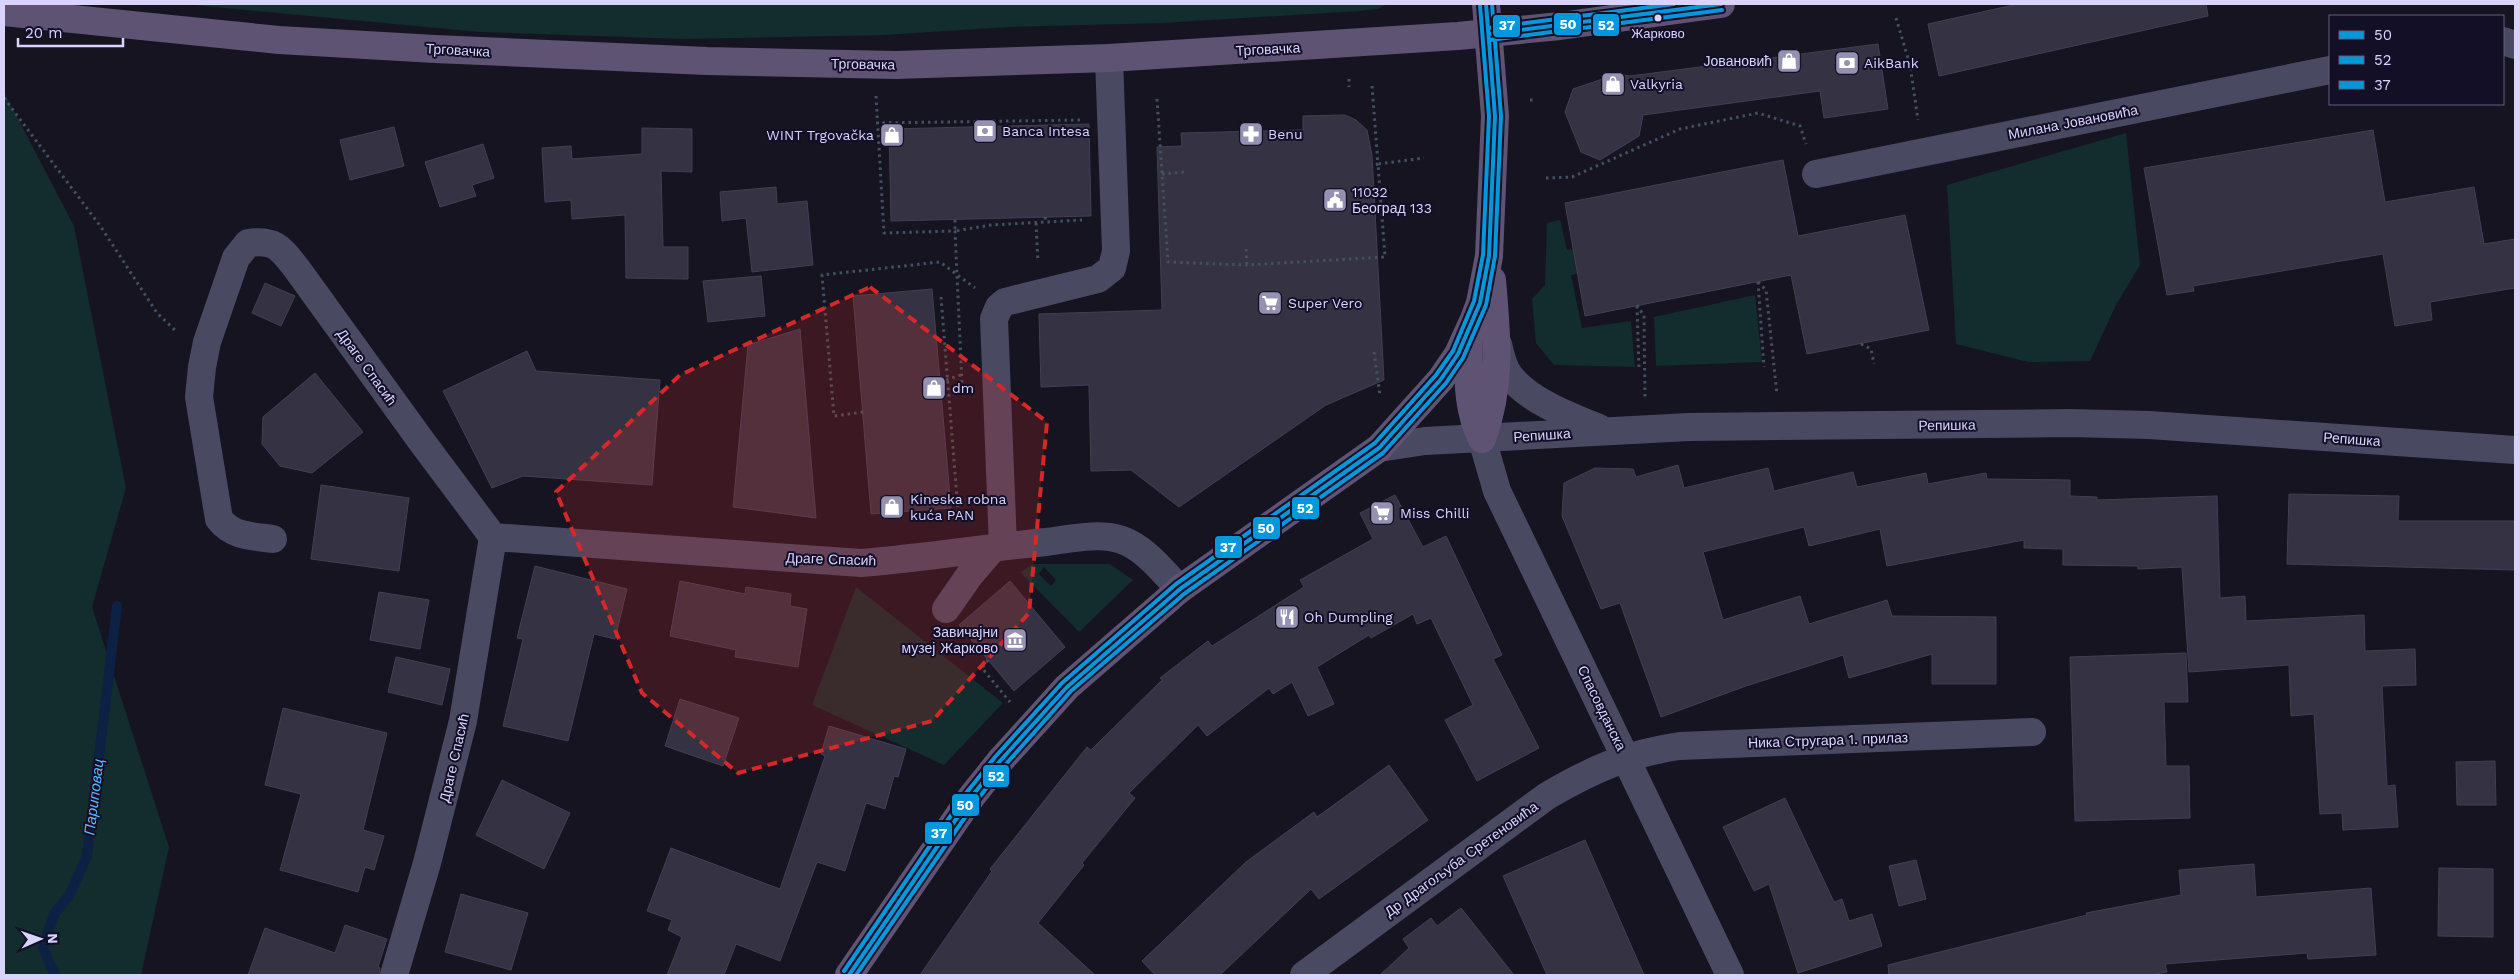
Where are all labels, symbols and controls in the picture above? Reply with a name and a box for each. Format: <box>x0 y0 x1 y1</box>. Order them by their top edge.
line badge: 50 <box>1553 12 1582 36</box>
line badge: 52 <box>1592 13 1620 37</box>
marker: Жарково <box>1653 13 1663 23</box>
line badge: 37 <box>1492 14 1521 38</box>
scale bar <box>18 15 122 47</box>
legend <box>2329 15 2504 105</box>
text: 50 <box>1559 16 1577 32</box>
text: 37 <box>1499 17 1516 33</box>
text: 52 <box>1598 17 1614 33</box>
text: 20 m <box>25 24 63 42</box>
place label: Жарково <box>1631 26 1685 41</box>
text: 50 <box>2374 26 2392 44</box>
street label: Трговачка <box>1235 39 1301 59</box>
street label: Трговачка <box>425 40 491 60</box>
shop icon: Јовановић <box>1776 48 1802 74</box>
bank icon: AikBank <box>1834 50 1860 76</box>
text: 52 <box>2374 51 2391 69</box>
place label: Јовановић <box>1704 53 1772 69</box>
street label: Трговачка <box>831 55 896 73</box>
place label: AikBank <box>1864 55 1919 71</box>
shop icon: Valkyria <box>1600 71 1626 97</box>
place label: Valkyria <box>1630 76 1683 92</box>
text: 37 <box>2374 76 2391 94</box>
street label: Милана Јовановића <box>2007 102 2139 142</box>
bank icon: Banca Intesa <box>972 118 998 144</box>
pharmacy icon: Benu <box>1238 121 1264 147</box>
shop icon: WINT Trgovačka <box>879 122 905 148</box>
place label: Banca Intesa <box>1002 123 1090 139</box>
place label: Benu <box>1268 126 1303 142</box>
place label: WINT Trgovačka <box>766 127 874 143</box>
place label: 11032 Београд 133 <box>1352 184 1432 216</box>
public building icon: 11032 Београд 133 <box>1322 187 1348 213</box>
supermarket icon: Super Vero <box>1257 290 1283 316</box>
place label: Super Vero <box>1288 295 1362 311</box>
street label: Драге Спасић <box>334 326 400 408</box>
shop icon: dm <box>921 375 947 401</box>
place label: dm <box>952 380 974 396</box>
street label: Репишка <box>1918 416 1976 433</box>
street label: Репишка <box>1513 425 1571 445</box>
street label: Репишка <box>2323 429 2381 449</box>
place label: Kineska robna kuća PAN <box>910 491 1007 523</box>
shop icon: Kineska robna kuća PAN <box>879 494 905 520</box>
line badge: 52 <box>1291 496 1320 520</box>
text: 52 <box>1297 500 1313 516</box>
supermarket icon: Miss Chilli <box>1369 500 1395 526</box>
place label: Miss Chilli <box>1400 505 1470 521</box>
line badge: 50 <box>1252 516 1281 540</box>
text: 50 <box>1257 520 1275 536</box>
line badge: 37 <box>1214 535 1243 559</box>
text: 37 <box>1220 539 1237 555</box>
street label: Драге Спасић <box>785 549 877 569</box>
restaurant icon: Oh Dumpling <box>1274 604 1300 630</box>
place label: Oh Dumpling <box>1304 609 1393 625</box>
place label: Завичајни музеј Жарково <box>901 624 998 656</box>
museum icon: Завичајни музеј Жарково <box>1002 627 1028 653</box>
street label: Спасовданска <box>1575 663 1630 753</box>
street label: Драге Спасић <box>436 712 472 804</box>
street label: Ника Стругара 1. прилаз <box>1748 729 1908 751</box>
water label: Париповац <box>80 757 108 836</box>
line badge: 52 <box>982 764 1010 788</box>
text: 52 <box>988 768 1004 784</box>
line badge: 50 <box>951 793 980 817</box>
text: 50 <box>956 797 974 813</box>
street label: Др Драгољуба Сретеновића <box>1381 798 1541 920</box>
line badge: 37 <box>924 821 953 845</box>
text: 37 <box>931 825 948 841</box>
north arrow <box>15 914 65 964</box>
text: N <box>45 933 61 944</box>

